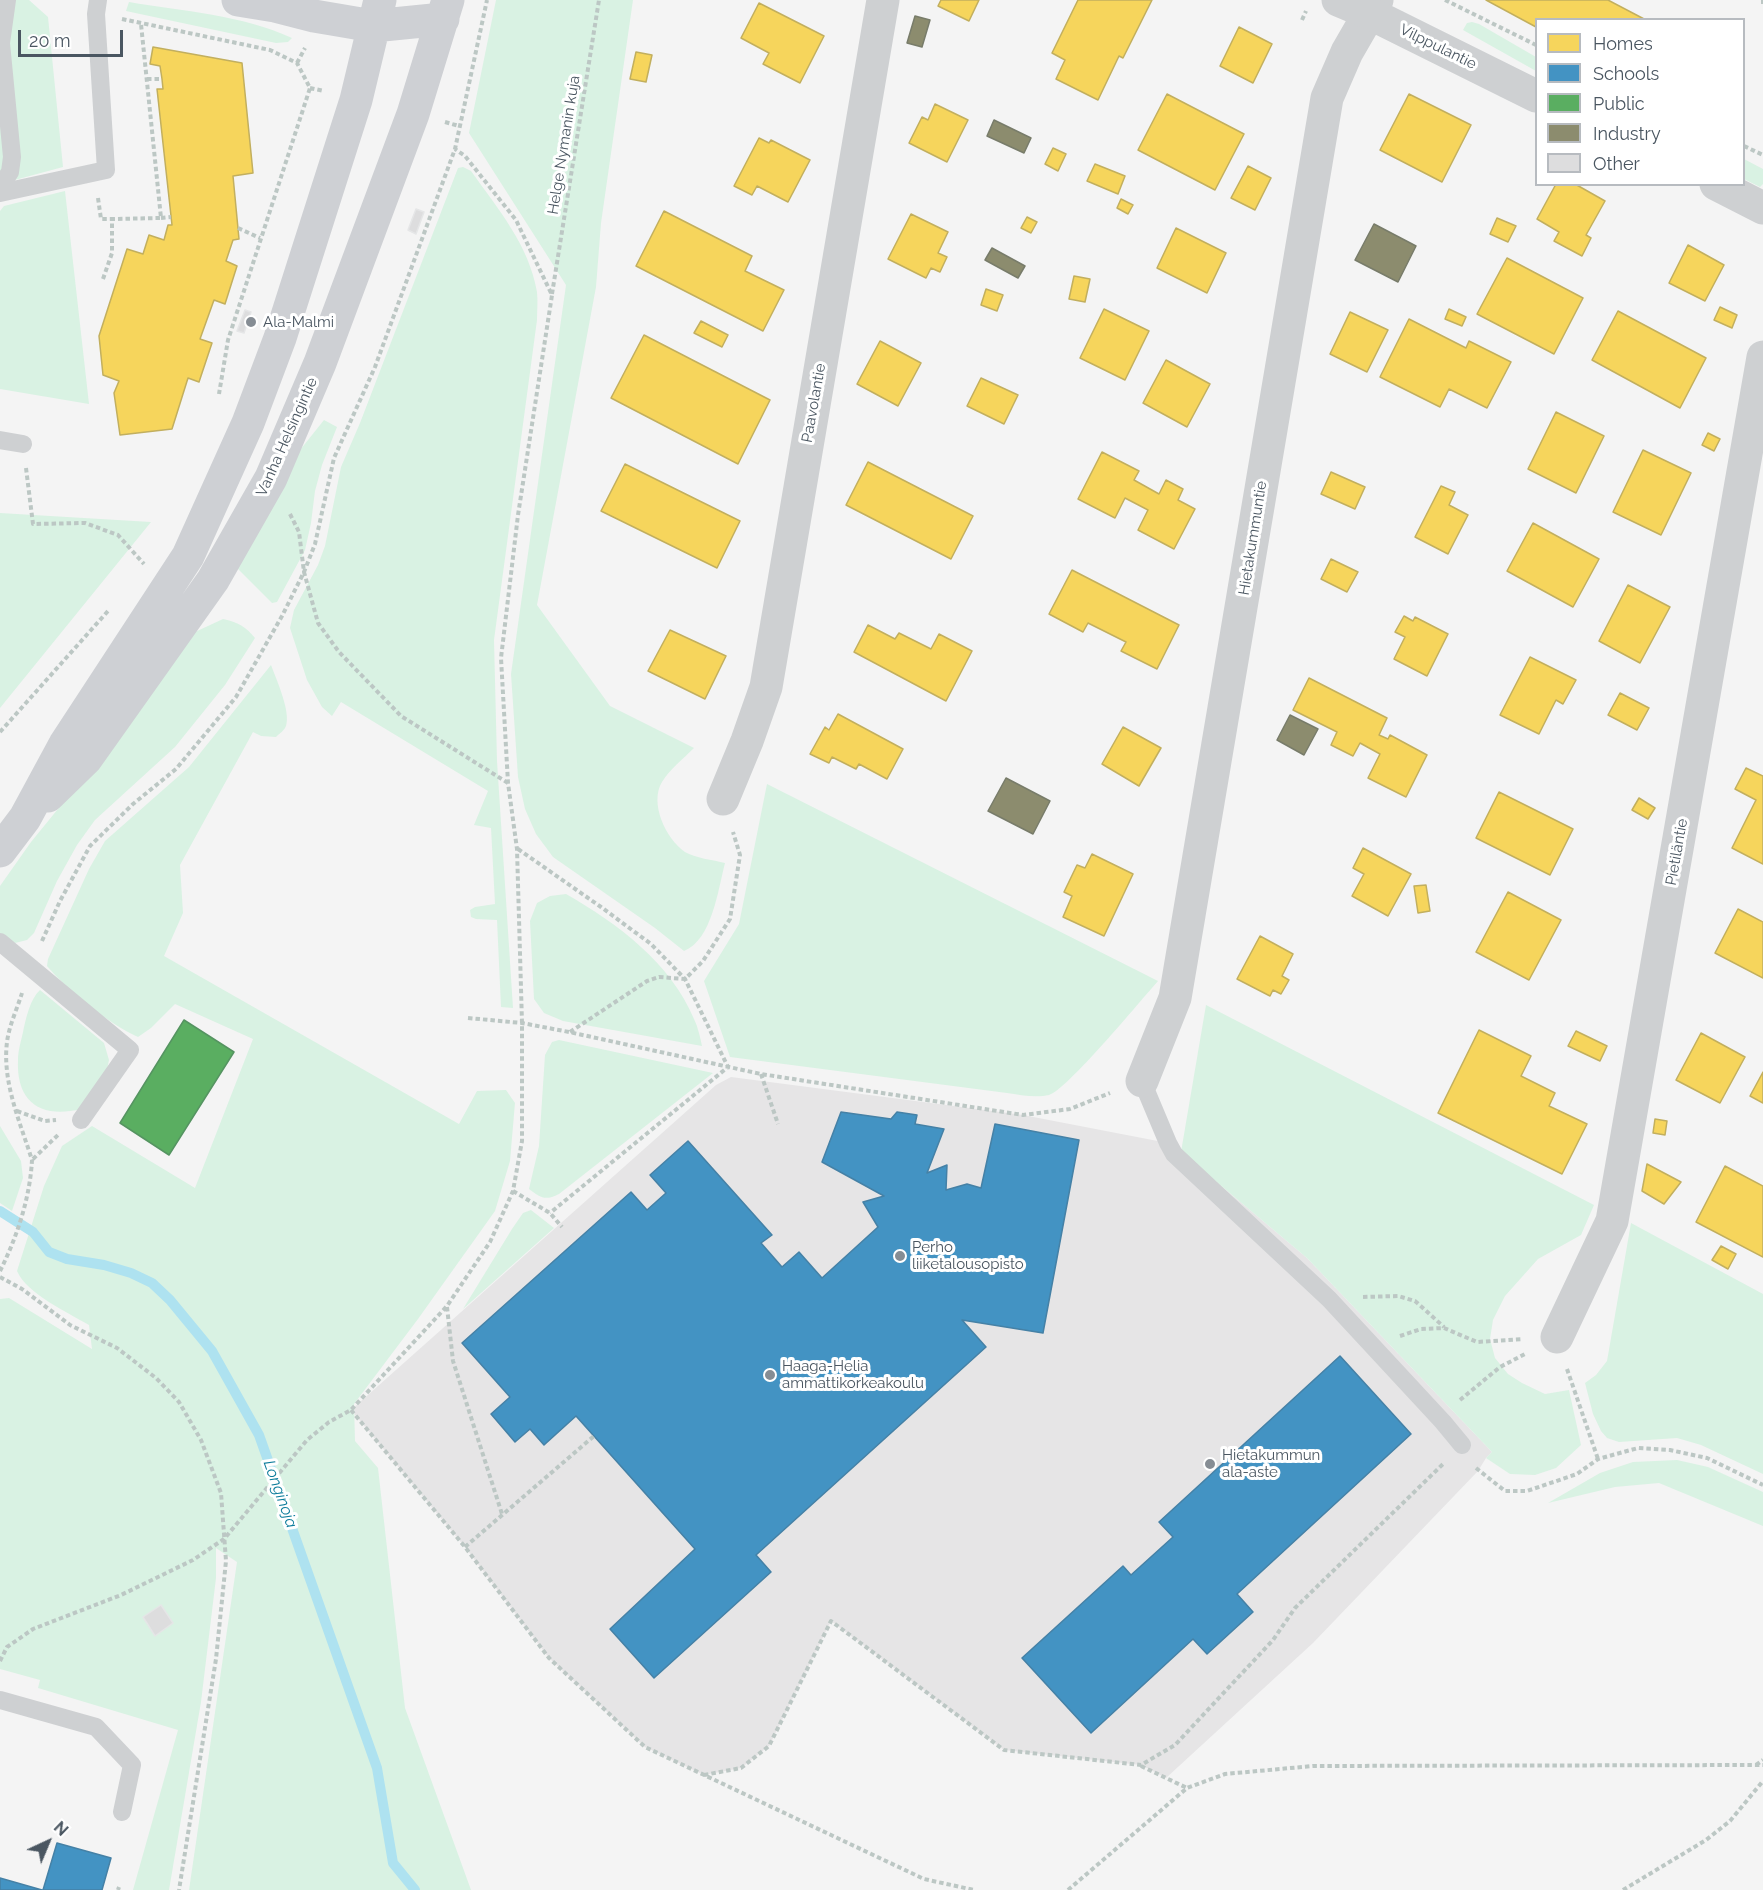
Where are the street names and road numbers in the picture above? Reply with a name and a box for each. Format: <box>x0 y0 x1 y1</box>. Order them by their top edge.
street label: Vilppulantie <box>1397 21 1479 73</box>
street label: Helge Nymanin kuja <box>544 74 584 216</box>
street label: Paavolantie <box>798 362 830 444</box>
street label: Vanha Helsingintie <box>253 375 321 499</box>
street label: Hietakummuntie <box>1235 480 1271 596</box>
street label: Pietiläntie <box>1662 817 1692 887</box>

